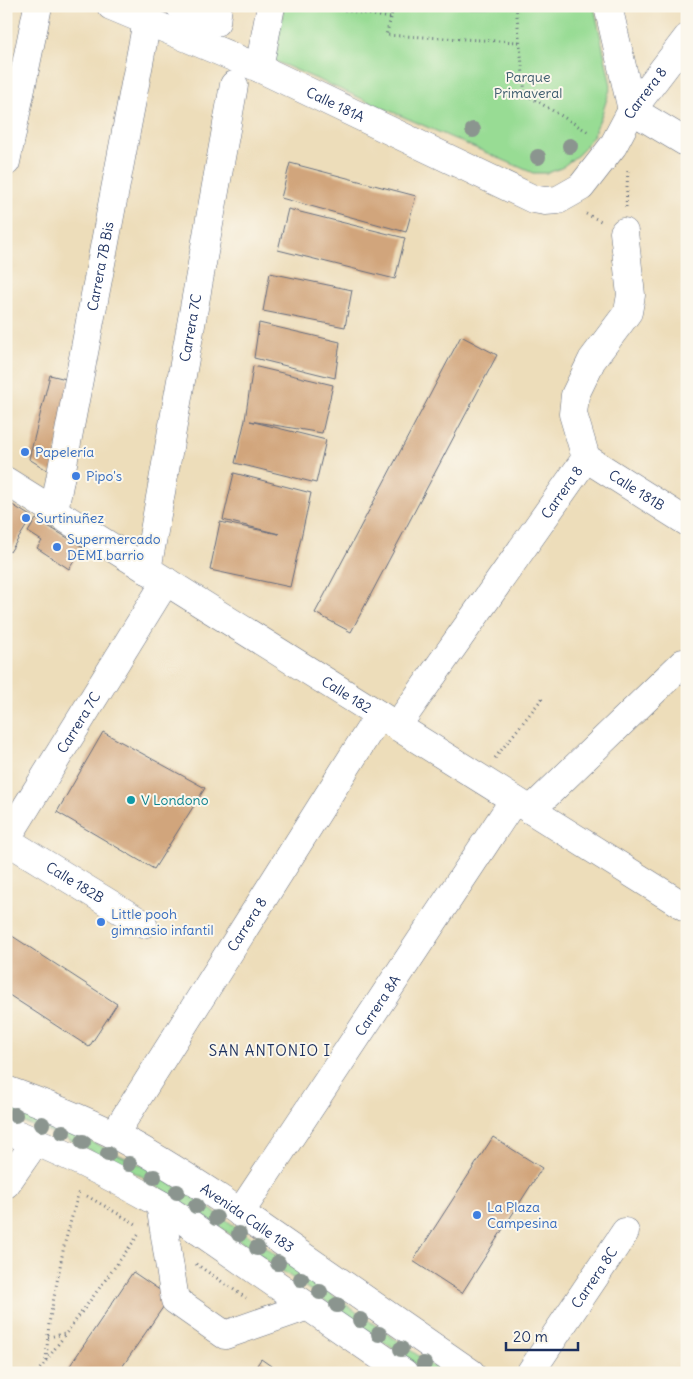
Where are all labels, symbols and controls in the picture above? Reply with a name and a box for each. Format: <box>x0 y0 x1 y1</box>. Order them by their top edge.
street label: Carrera 8 <box>620 63 671 122</box>
park label: Parque Primaveral <box>494 68 562 102</box>
street label: Calle 181A <box>303 83 367 126</box>
street label: Carrera 7B Bis <box>83 220 118 313</box>
street label: Carrera 7C <box>176 292 205 363</box>
place label: Papelería <box>35 443 94 461</box>
marker: Papelería <box>19 446 31 458</box>
street label: Carrera 8 <box>537 462 587 522</box>
street label: Calle 181B <box>605 466 668 514</box>
place label: Pipo's <box>86 467 122 485</box>
marker: Pipo's <box>70 470 82 482</box>
place label: Surtinuñez <box>36 509 104 527</box>
marker: Surtinuñez <box>20 512 32 524</box>
place label: Supermercado DEMI barrio <box>67 530 161 564</box>
marker: Supermercado DEMI barrio <box>51 541 63 553</box>
street label: Calle 182 <box>318 672 375 717</box>
street label: Carrera 7C <box>53 689 104 757</box>
place label: V Londono <box>141 791 209 809</box>
marker: V Londono <box>125 794 137 806</box>
street label: Calle 182B <box>43 858 107 907</box>
street label: Carrera 8 <box>223 894 271 955</box>
place label: Little pooh gimnasio infantil <box>111 905 214 939</box>
marker: Little pooh gimnasio infantil <box>95 916 107 928</box>
street label: Carrera 8A <box>351 972 404 1040</box>
district label: SAN ANTONIO I <box>209 1041 331 1060</box>
street label: Avenida Calle 183 <box>197 1179 298 1256</box>
place label: La Plaza Campesina <box>487 1198 558 1232</box>
marker: La Plaza Campesina <box>471 1209 483 1221</box>
street label: Carrera 8C <box>567 1244 621 1312</box>
scale bar <box>506 1319 578 1351</box>
text: 20 m <box>513 1327 548 1346</box>

